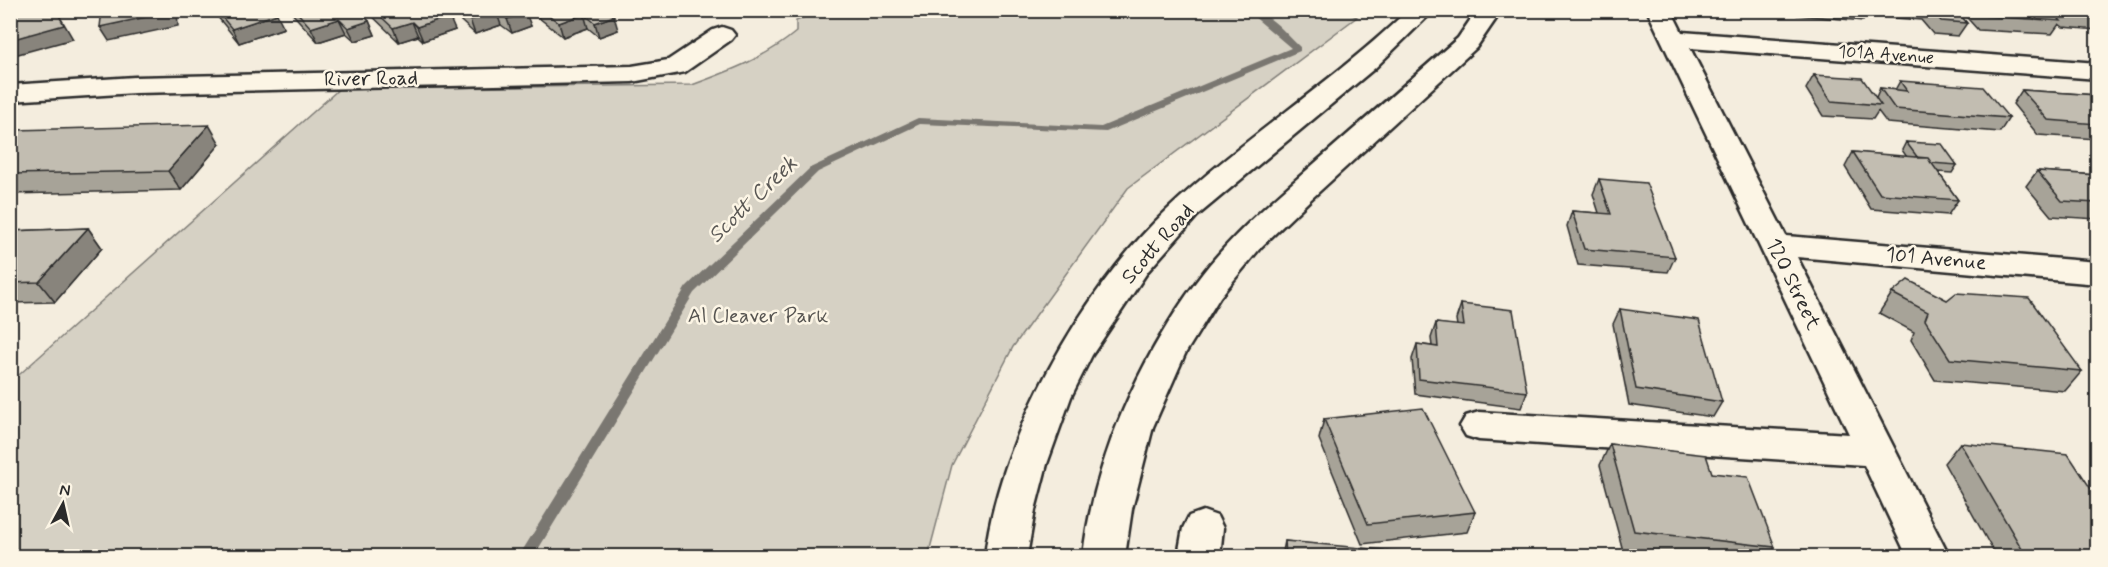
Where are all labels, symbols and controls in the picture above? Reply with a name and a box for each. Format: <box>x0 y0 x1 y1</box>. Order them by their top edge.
street label: 101A Avenue <box>1837 40 1935 70</box>
street label: River Road <box>324 64 418 94</box>
water label: Scott Creek <box>702 150 804 250</box>
street label: Scott Road <box>1115 198 1201 290</box>
street label: 120 Street <box>1759 233 1828 335</box>
street label: 101 Avenue <box>1884 241 1988 277</box>
park label: Al Cleaver Park <box>688 302 828 330</box>
north arrow <box>33 474 93 534</box>
text: N <box>58 479 72 502</box>

